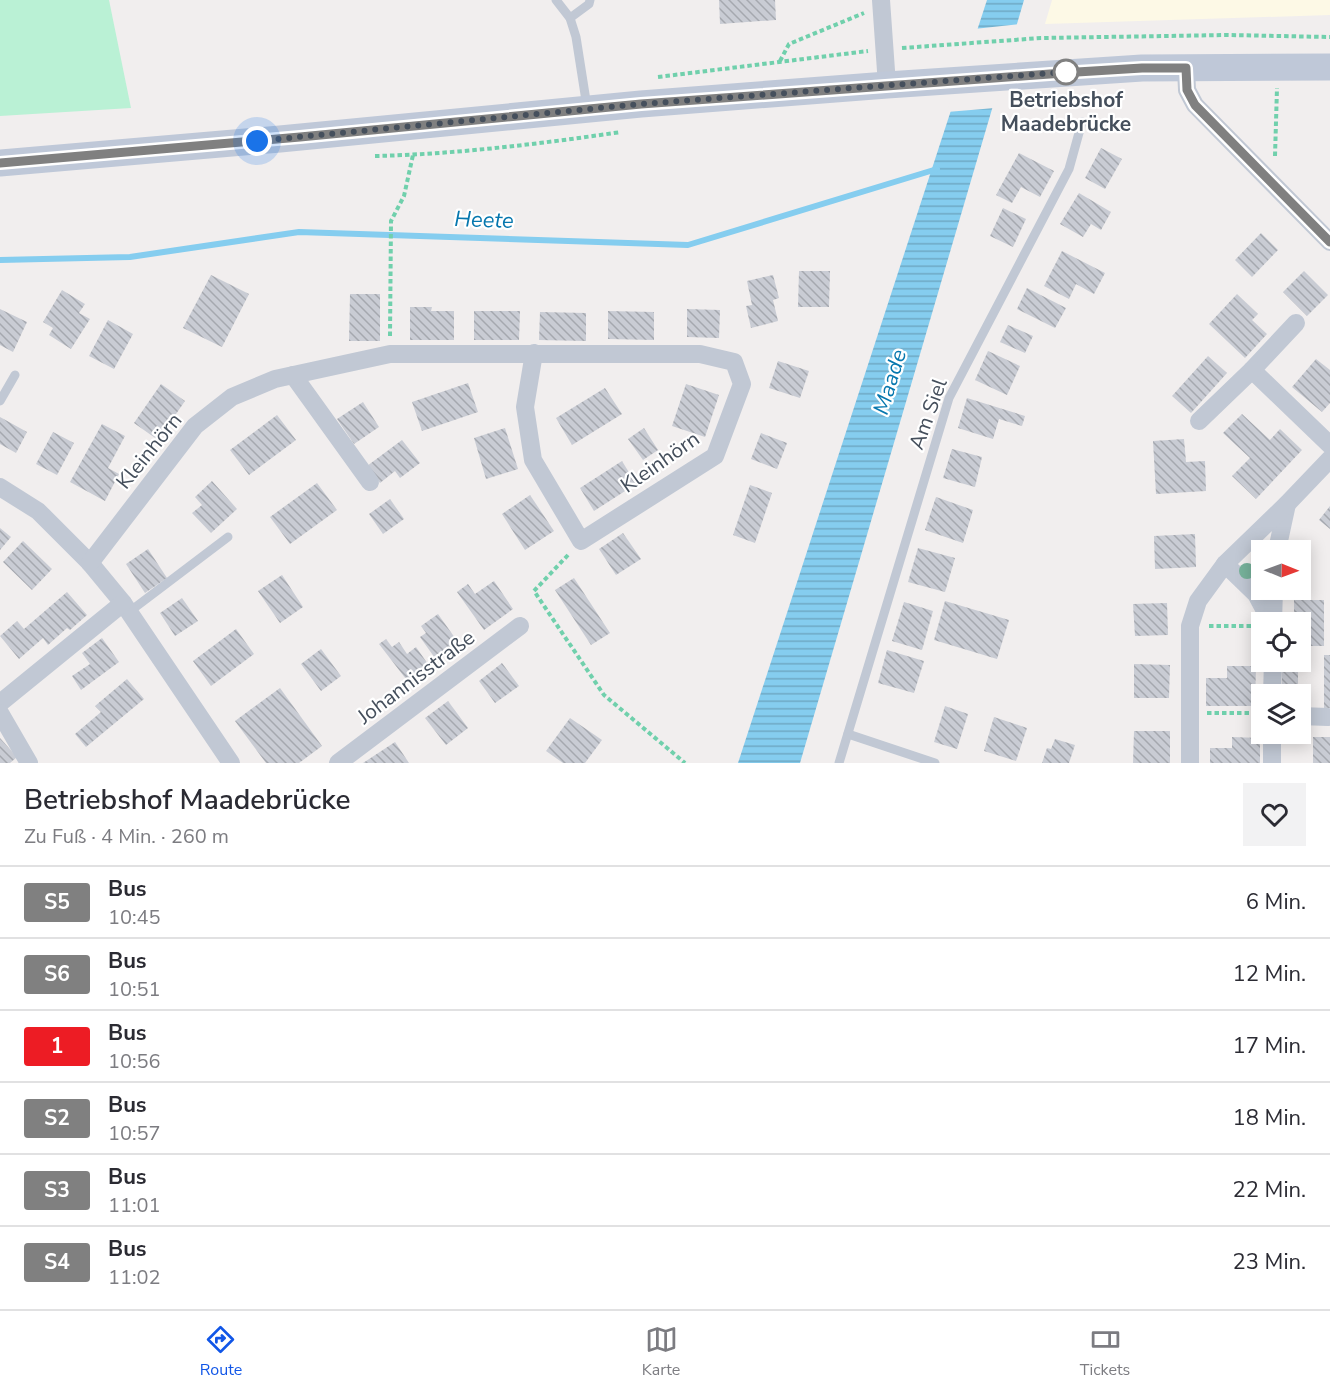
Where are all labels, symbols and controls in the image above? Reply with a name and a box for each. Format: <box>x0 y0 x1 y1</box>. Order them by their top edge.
marker: Betriebshof Maadebrücke <box>1053 59 1079 85</box>
place label: Betriebshof Maadebrücke <box>1001 86 1131 138</box>
your location <box>242 126 272 156</box>
water label: Heete <box>454 204 515 236</box>
water label: Maade <box>866 345 914 418</box>
street label: Am Siel <box>902 374 954 453</box>
street label: Kleinhörn <box>110 407 188 495</box>
street label: Kleinhörn <box>615 425 705 499</box>
north arrow <box>1251 540 1311 600</box>
map controls <box>1251 540 1311 744</box>
button: locate <box>1251 612 1311 672</box>
street label: Johannisstraße <box>351 624 480 731</box>
button: layers <box>1251 684 1311 744</box>
text: Betriebshof Maadebrücke <box>24 781 351 819</box>
button: heart <box>1243 783 1306 846</box>
text: Zu Fuß · 4 Min. · 260 m <box>24 823 229 850</box>
text: Bus <box>108 874 147 904</box>
text: 6 Min. <box>1246 887 1306 917</box>
text: S5 <box>44 888 70 916</box>
text: 10:45 <box>108 904 161 931</box>
text: Bus <box>108 946 147 976</box>
text: 12 Min. <box>1233 959 1306 989</box>
text: S6 <box>44 960 70 988</box>
text: 10:51 <box>108 976 161 1003</box>
text: Bus <box>108 1018 147 1048</box>
text: 17 Min. <box>1233 1031 1306 1061</box>
text: 1 <box>51 1032 63 1060</box>
text: 10:56 <box>108 1048 161 1075</box>
text: Bus <box>108 1090 147 1120</box>
text: 18 Min. <box>1233 1103 1306 1133</box>
text: S2 <box>44 1104 70 1132</box>
text: 10:57 <box>108 1120 161 1147</box>
text: Bus <box>108 1162 147 1192</box>
text: 22 Min. <box>1233 1175 1306 1205</box>
text: S3 <box>44 1176 70 1204</box>
text: 11:01 <box>108 1192 161 1219</box>
text: Bus <box>108 1234 147 1264</box>
text: 23 Min. <box>1233 1247 1306 1277</box>
text: S4 <box>44 1248 70 1276</box>
text: 11:02 <box>108 1264 161 1291</box>
tab: Route <box>200 1323 242 1381</box>
tab: Karte <box>642 1323 680 1381</box>
tab: Tickets <box>1080 1323 1130 1381</box>

